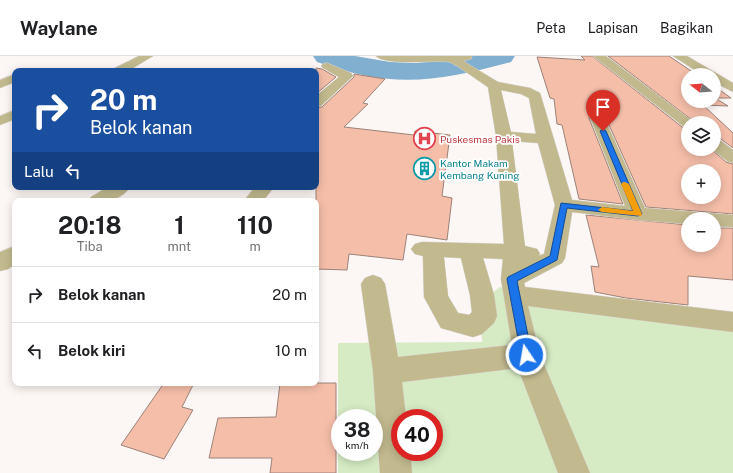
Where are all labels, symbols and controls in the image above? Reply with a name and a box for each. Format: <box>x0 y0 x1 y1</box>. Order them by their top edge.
text: Waylane <box>20 17 98 39</box>
text: Peta <box>536 20 566 36</box>
text: Lapisan <box>588 20 638 36</box>
text: Bagikan <box>660 20 713 36</box>
north arrow <box>681 68 721 108</box>
map controls <box>681 68 721 252</box>
text: 20 m <box>90 83 157 116</box>
icon: right <box>24 84 76 136</box>
pin <box>586 90 620 131</box>
icon: arrive <box>592 96 614 118</box>
button: layers <box>681 116 721 156</box>
text: Belok kanan <box>90 117 193 138</box>
hospital icon: Puskesmas Pakis <box>411 126 437 152</box>
place label: Puskesmas Pakis <box>440 133 520 145</box>
building icon: Kantor Makam Kembang Kuning <box>412 156 438 182</box>
place label: Kantor Makam Kembang Kuning <box>440 157 519 181</box>
icon: left <box>62 160 84 182</box>
text: Lalu <box>24 163 54 180</box>
button: + <box>681 164 721 204</box>
text: 20:18 <box>58 211 122 239</box>
text: 1 <box>174 211 184 239</box>
text: 110 <box>237 211 273 239</box>
button: − <box>681 212 721 252</box>
text: Tiba <box>77 239 103 254</box>
text: mnt <box>168 239 191 254</box>
text: m <box>249 239 261 254</box>
icon: right <box>24 284 46 306</box>
text: Belok kanan <box>58 286 145 303</box>
text: 20 m <box>272 286 307 303</box>
position arrow <box>505 334 547 376</box>
icon: left <box>24 340 46 362</box>
text: Belok kiri <box>58 342 125 359</box>
text: 10 m <box>275 342 307 359</box>
speed limit sign: 40 <box>391 409 443 461</box>
text: 38 <box>344 418 370 442</box>
text: km/h <box>345 439 369 451</box>

